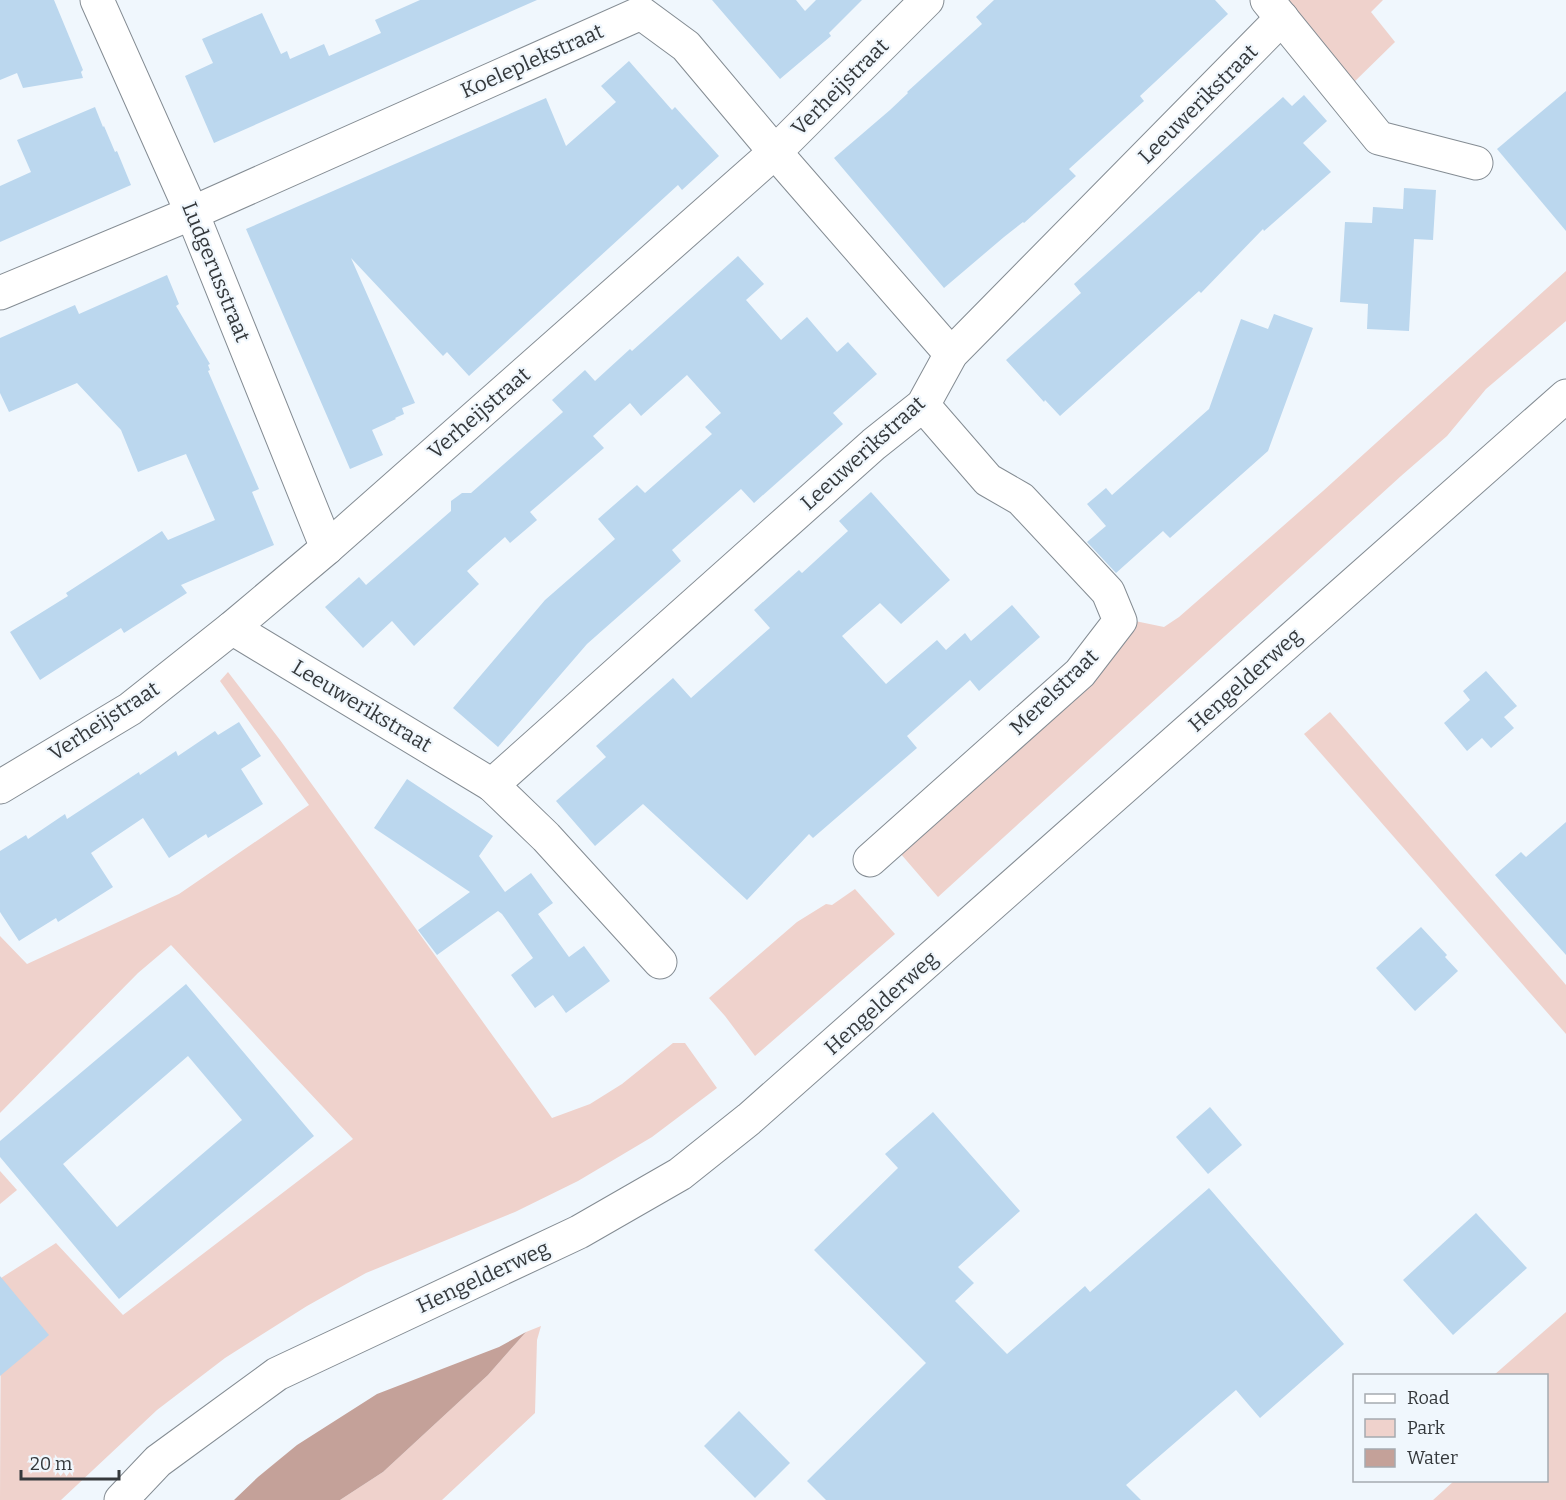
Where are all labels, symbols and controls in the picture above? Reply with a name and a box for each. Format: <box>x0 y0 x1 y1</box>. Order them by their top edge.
street label: Koeleplekstraat <box>457 18 608 104</box>
street label: Verheijstraat <box>786 33 894 141</box>
street label: Leeuwerikstraat <box>1133 39 1263 169</box>
street label: Ludgerusstraat <box>176 198 256 346</box>
street label: Verheijstraat <box>423 361 536 464</box>
street label: Leeuwerikstraat <box>795 390 931 516</box>
street label: Hengelderweg <box>1183 622 1307 738</box>
street label: Merelstraat <box>1004 643 1104 741</box>
street label: Leeuwerikstraat <box>287 654 437 758</box>
street label: Verheijstraat <box>44 675 165 766</box>
street label: Hengelderweg <box>819 945 943 1061</box>
street label: Hengelderweg <box>413 1235 554 1319</box>
legend <box>1353 1374 1548 1482</box>
text: Road <box>1407 1387 1450 1409</box>
text: Park <box>1407 1417 1446 1439</box>
scale bar <box>21 1443 118 1481</box>
text: Water <box>1407 1447 1458 1469</box>
text: 20 m <box>30 1453 72 1475</box>

